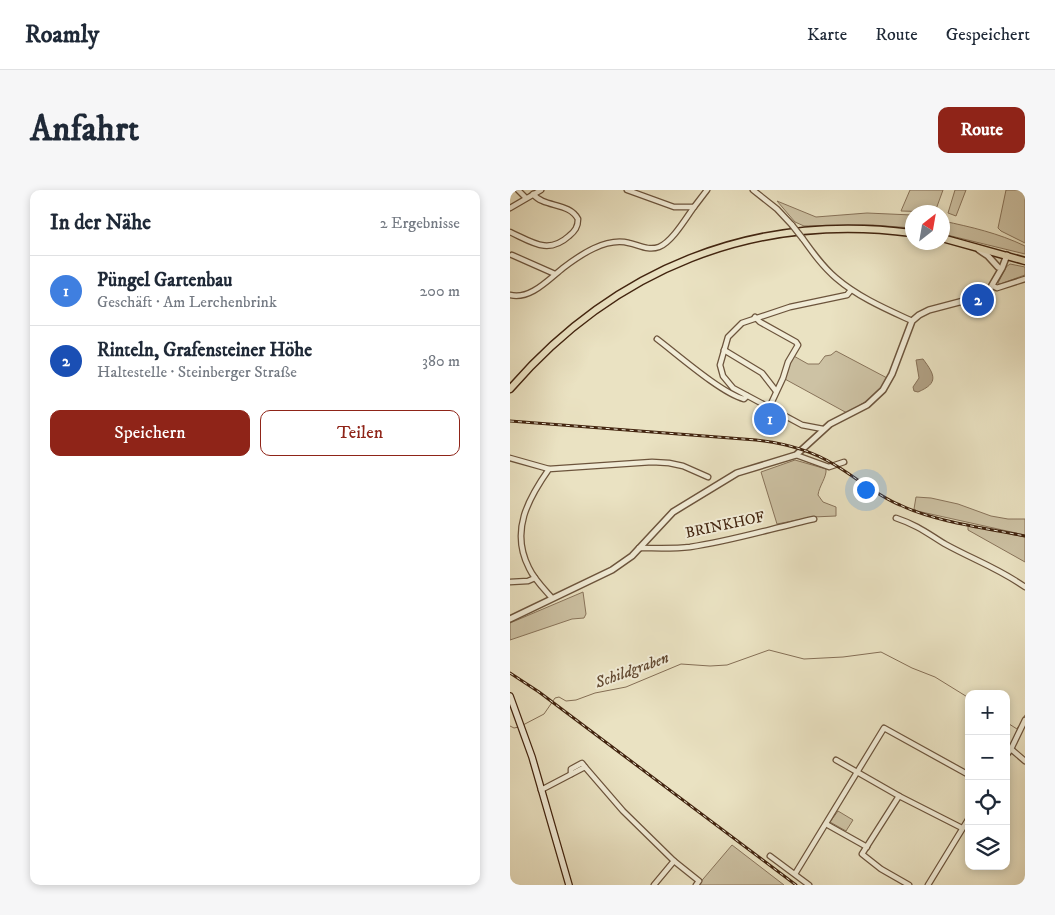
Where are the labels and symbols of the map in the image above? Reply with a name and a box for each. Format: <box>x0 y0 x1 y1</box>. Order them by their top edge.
north arrow <box>905 205 950 250</box>
pin: 2 <box>962 281 994 319</box>
pin: 1 <box>754 400 786 438</box>
your location <box>853 477 879 503</box>
street label: BRINKHOF <box>684 507 766 543</box>
water label: Schildgraben <box>591 647 672 693</box>

